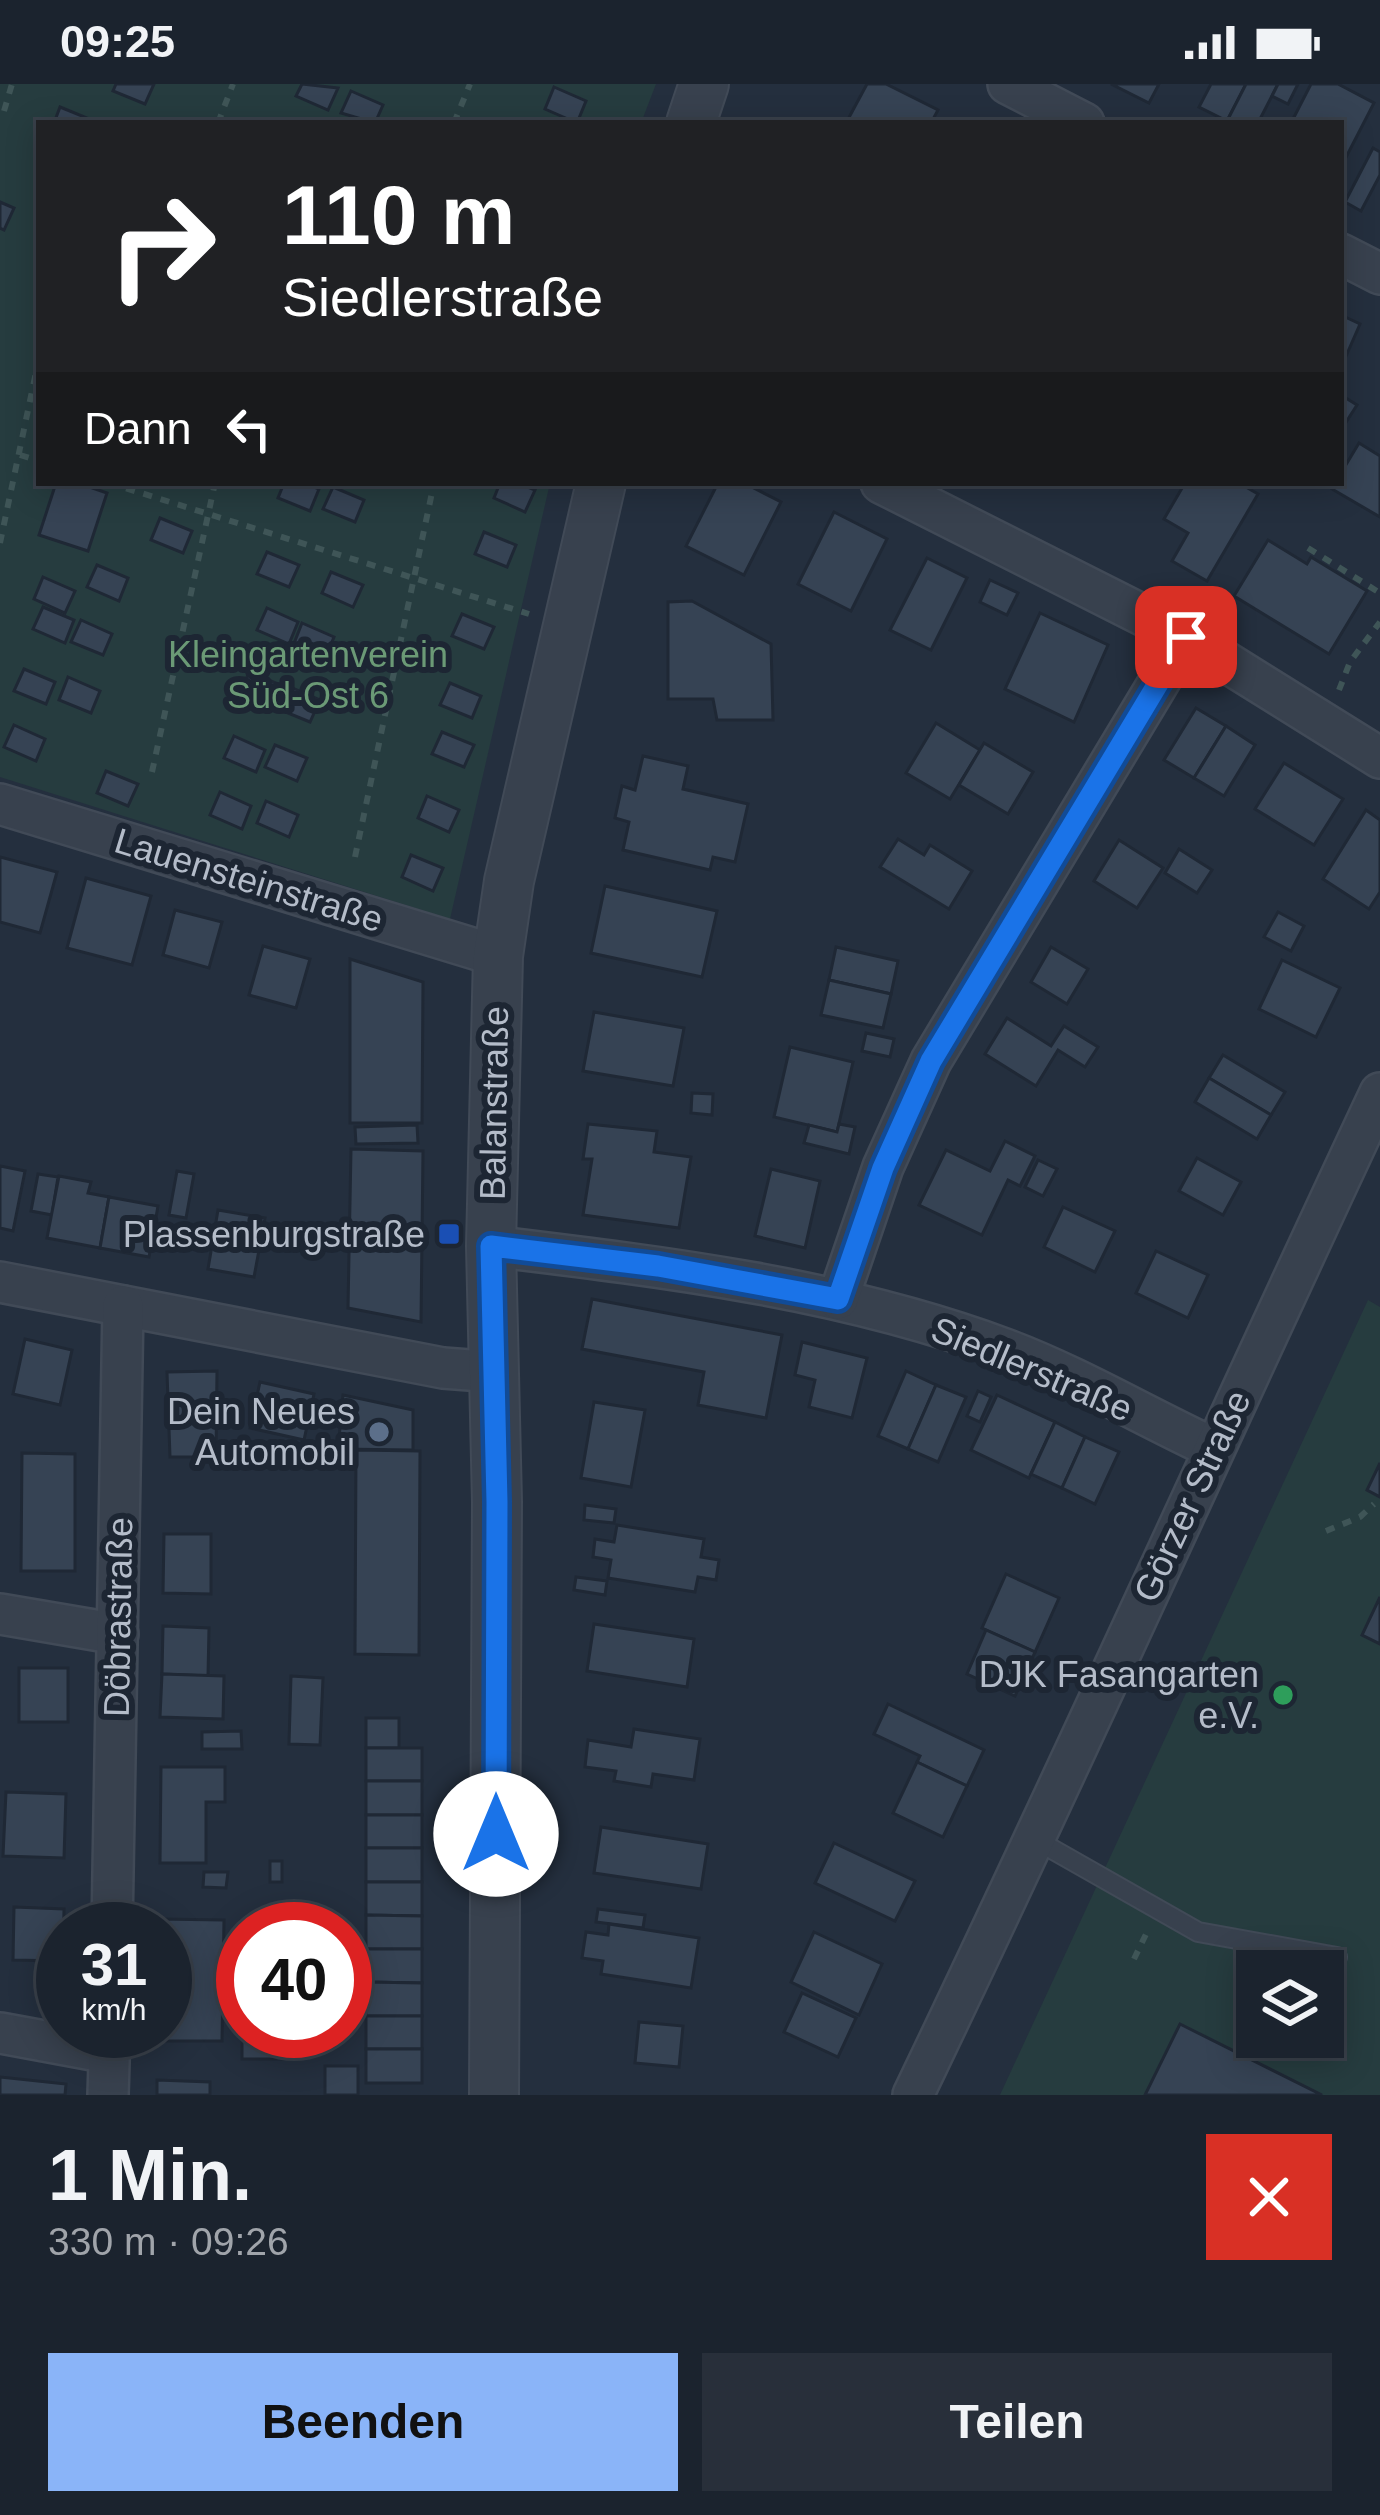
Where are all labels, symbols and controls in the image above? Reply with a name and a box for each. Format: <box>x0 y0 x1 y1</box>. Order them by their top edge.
text: 09:25 <box>60 16 175 67</box>
icon: right <box>84 168 240 324</box>
text: 110 m <box>282 168 516 262</box>
text: Siedlerstraße <box>282 267 603 327</box>
icon: left <box>216 396 282 462</box>
text: Dann <box>84 403 192 454</box>
pin <box>1135 586 1237 688</box>
icon: arrive <box>1153 604 1219 670</box>
park label: Kleingartenverein Süd-Ost 6 <box>168 634 448 716</box>
street label: Lauensteinstraße <box>110 820 388 940</box>
street label: Balanstraße <box>472 1006 516 1200</box>
place label: Plassenburgstraße <box>123 1214 425 1255</box>
marker: Plassenburgstraße <box>436 1221 462 1247</box>
street label: Siedlerstraße <box>925 1308 1139 1430</box>
street label: Görzer Straße <box>1125 1384 1259 1608</box>
place label: Dein Neues Automobil <box>167 1391 355 1473</box>
marker: Dein Neues Automobil <box>366 1419 392 1445</box>
street label: Döbrastraße <box>96 1517 140 1717</box>
place label: DJK Fasangarten e.V. <box>979 1654 1259 1736</box>
marker: DJK Fasangarten e.V. <box>1270 1682 1296 1708</box>
position arrow <box>433 1771 559 1897</box>
speed limit sign: 40 <box>216 1902 372 2058</box>
text: 31 <box>81 1931 147 1998</box>
map controls <box>1236 1950 1344 2058</box>
button: layers <box>1236 1950 1344 2058</box>
text: km/h <box>81 1993 147 2026</box>
button: close <box>1206 2134 1332 2260</box>
text: 1 Min. <box>48 2135 252 2215</box>
text: 330 m · 09:26 <box>48 2220 289 2263</box>
button: Beenden <box>48 2353 678 2491</box>
button: Teilen <box>702 2353 1332 2491</box>

